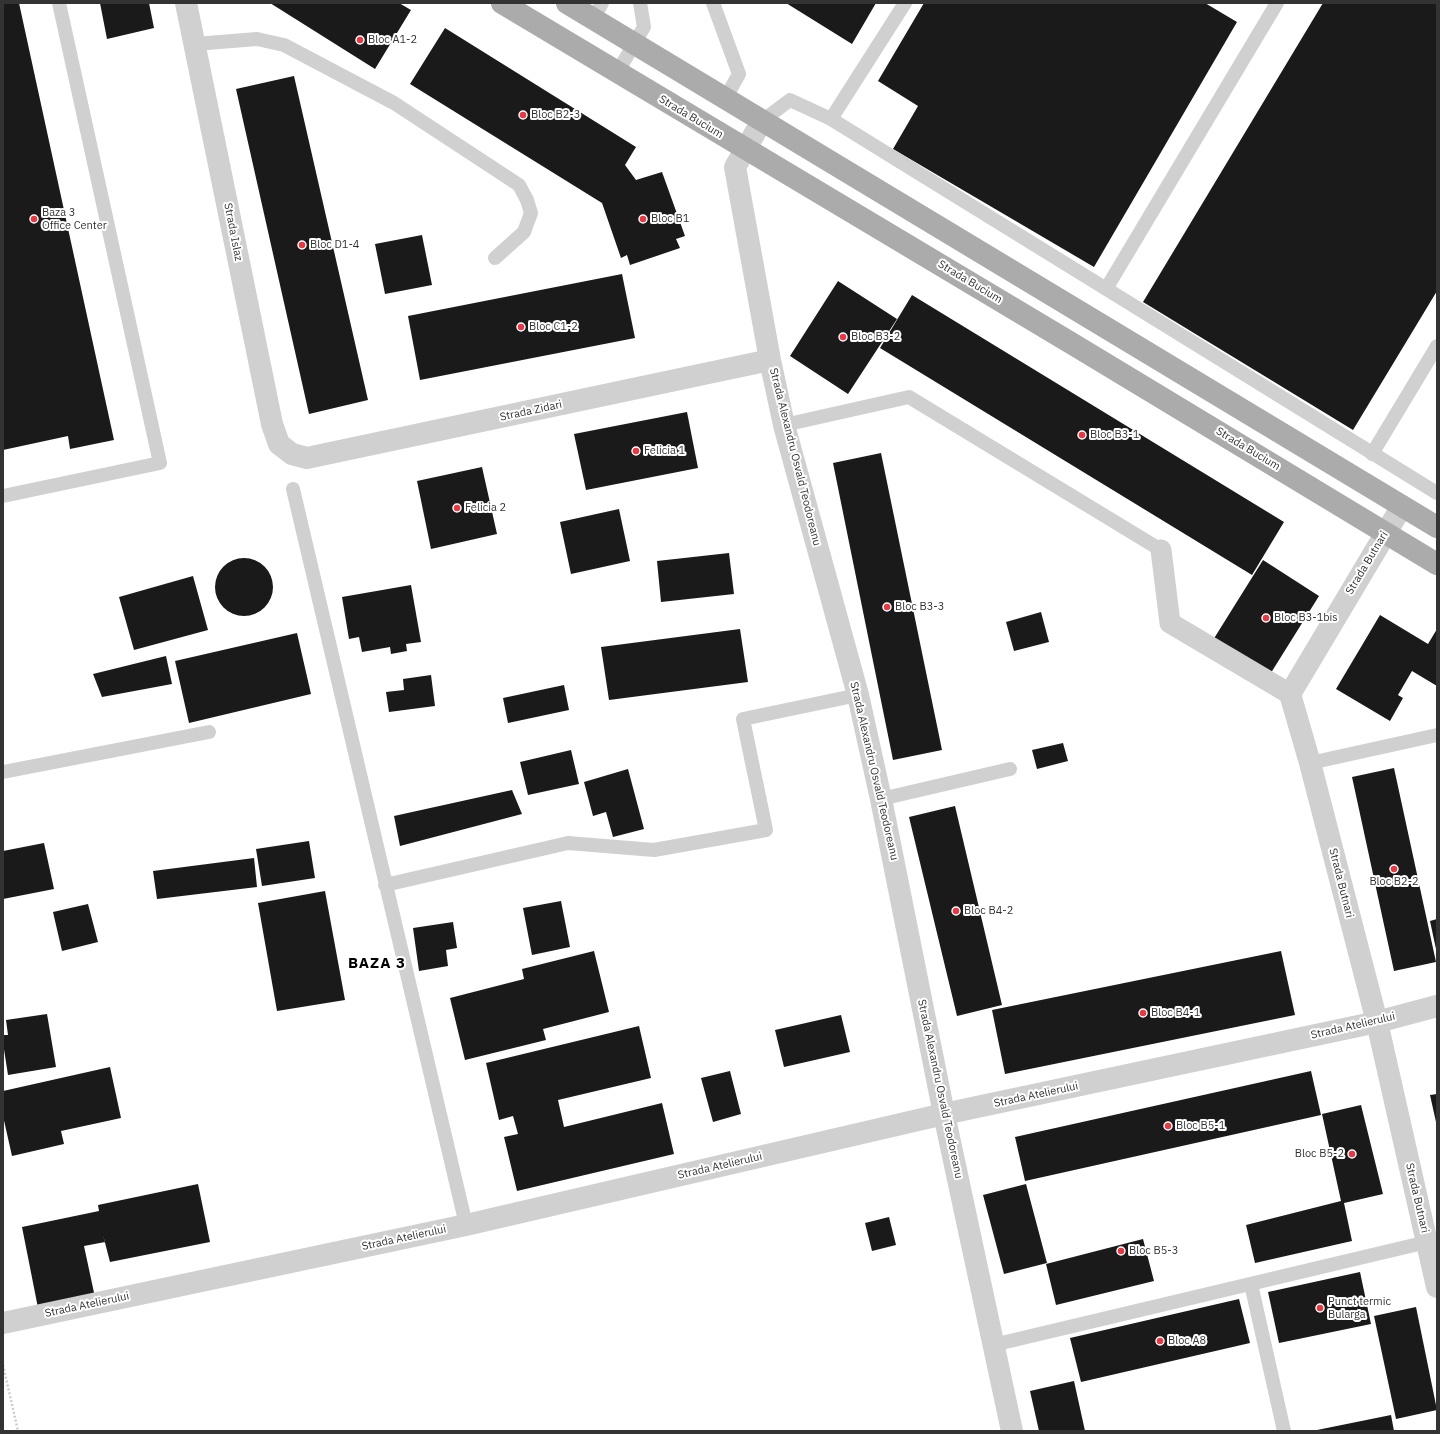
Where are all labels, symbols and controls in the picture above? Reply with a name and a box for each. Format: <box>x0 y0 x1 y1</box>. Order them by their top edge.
place label: Bloc A1-2 <box>368 33 417 47</box>
marker: Bloc A1-2 <box>355 35 365 45</box>
street label: Strada Bucium <box>657 93 725 141</box>
place label: Bloc B2-3 <box>531 108 580 122</box>
marker: Bloc B2-3 <box>518 110 528 120</box>
street label: Strada Islaz <box>221 202 245 262</box>
place label: Baza 3 Office Center <box>42 206 107 232</box>
place label: Bloc B1 <box>651 212 689 226</box>
marker: Baza 3 Office Center <box>29 214 39 224</box>
marker: Bloc B1 <box>638 214 648 224</box>
place label: Bloc D1-4 <box>310 238 359 252</box>
marker: Bloc D1-4 <box>297 240 307 250</box>
street label: Strada Bucium <box>936 258 1004 306</box>
place label: Bloc C1-2 <box>529 320 578 334</box>
marker: Bloc C1-2 <box>516 322 526 332</box>
place label: Bloc B3-2 <box>851 330 900 344</box>
marker: Bloc B3-2 <box>838 332 848 342</box>
street label: Strada Alexandru Osvald Teodoreanu <box>766 367 824 547</box>
street label: Strada Zidari <box>499 398 563 424</box>
street label: Strada Bucium <box>1214 425 1282 473</box>
place label: Bloc B3-1 <box>1090 428 1139 442</box>
marker: Bloc B3-1 <box>1077 430 1087 440</box>
place label: Felicia 1 <box>644 444 685 458</box>
marker: Felicia 1 <box>631 446 641 456</box>
place label: Felicia 2 <box>465 501 506 515</box>
marker: Felicia 2 <box>452 503 462 513</box>
street label: Strada Butnari <box>1343 529 1391 597</box>
place label: Bloc B3-3 <box>895 600 944 614</box>
marker: Bloc B3-3 <box>882 602 892 612</box>
place label: Bloc B3-1bis <box>1274 611 1338 625</box>
marker: Bloc B3-1bis <box>1261 613 1271 623</box>
street label: Strada Alexandru Osvald Teodoreanu <box>847 680 901 862</box>
street label: Strada Butnari <box>1326 847 1356 919</box>
marker: Bloc B2-2 <box>1389 864 1399 874</box>
place label: Bloc B2-2 <box>1369 875 1419 889</box>
place label: Bloc B4-2 <box>964 904 1013 918</box>
marker: Bloc B4-2 <box>951 906 961 916</box>
district label: BAZA 3 <box>348 955 406 973</box>
street label: Strada Alexandru Osvald Teodoreanu <box>915 998 965 1180</box>
place label: Bloc B4-1 <box>1151 1006 1200 1020</box>
marker: Bloc B4-1 <box>1138 1008 1148 1018</box>
street label: Strada Atelierului <box>1310 1010 1396 1042</box>
street label: Strada Atelierului <box>993 1080 1079 1110</box>
place label: Bloc B5-1 <box>1176 1119 1225 1133</box>
marker: Bloc B5-1 <box>1163 1121 1173 1131</box>
place label: Bloc B5-2 <box>1295 1147 1344 1161</box>
marker: Bloc B5-2 <box>1347 1149 1357 1159</box>
street label: Strada Atelierului <box>677 1150 763 1182</box>
street label: Strada Butnari <box>1403 1162 1431 1234</box>
street label: Strada Atelierului <box>361 1223 447 1253</box>
place label: Bloc B5-3 <box>1129 1244 1178 1258</box>
marker: Bloc B5-3 <box>1116 1246 1126 1256</box>
street label: Strada Atelierului <box>44 1290 130 1320</box>
place label: Punct termic Bularga <box>1328 1295 1391 1321</box>
marker: Punct termic Bularga <box>1315 1303 1325 1313</box>
place label: Bloc A8 <box>1168 1334 1206 1348</box>
marker: Bloc A8 <box>1155 1336 1165 1346</box>

